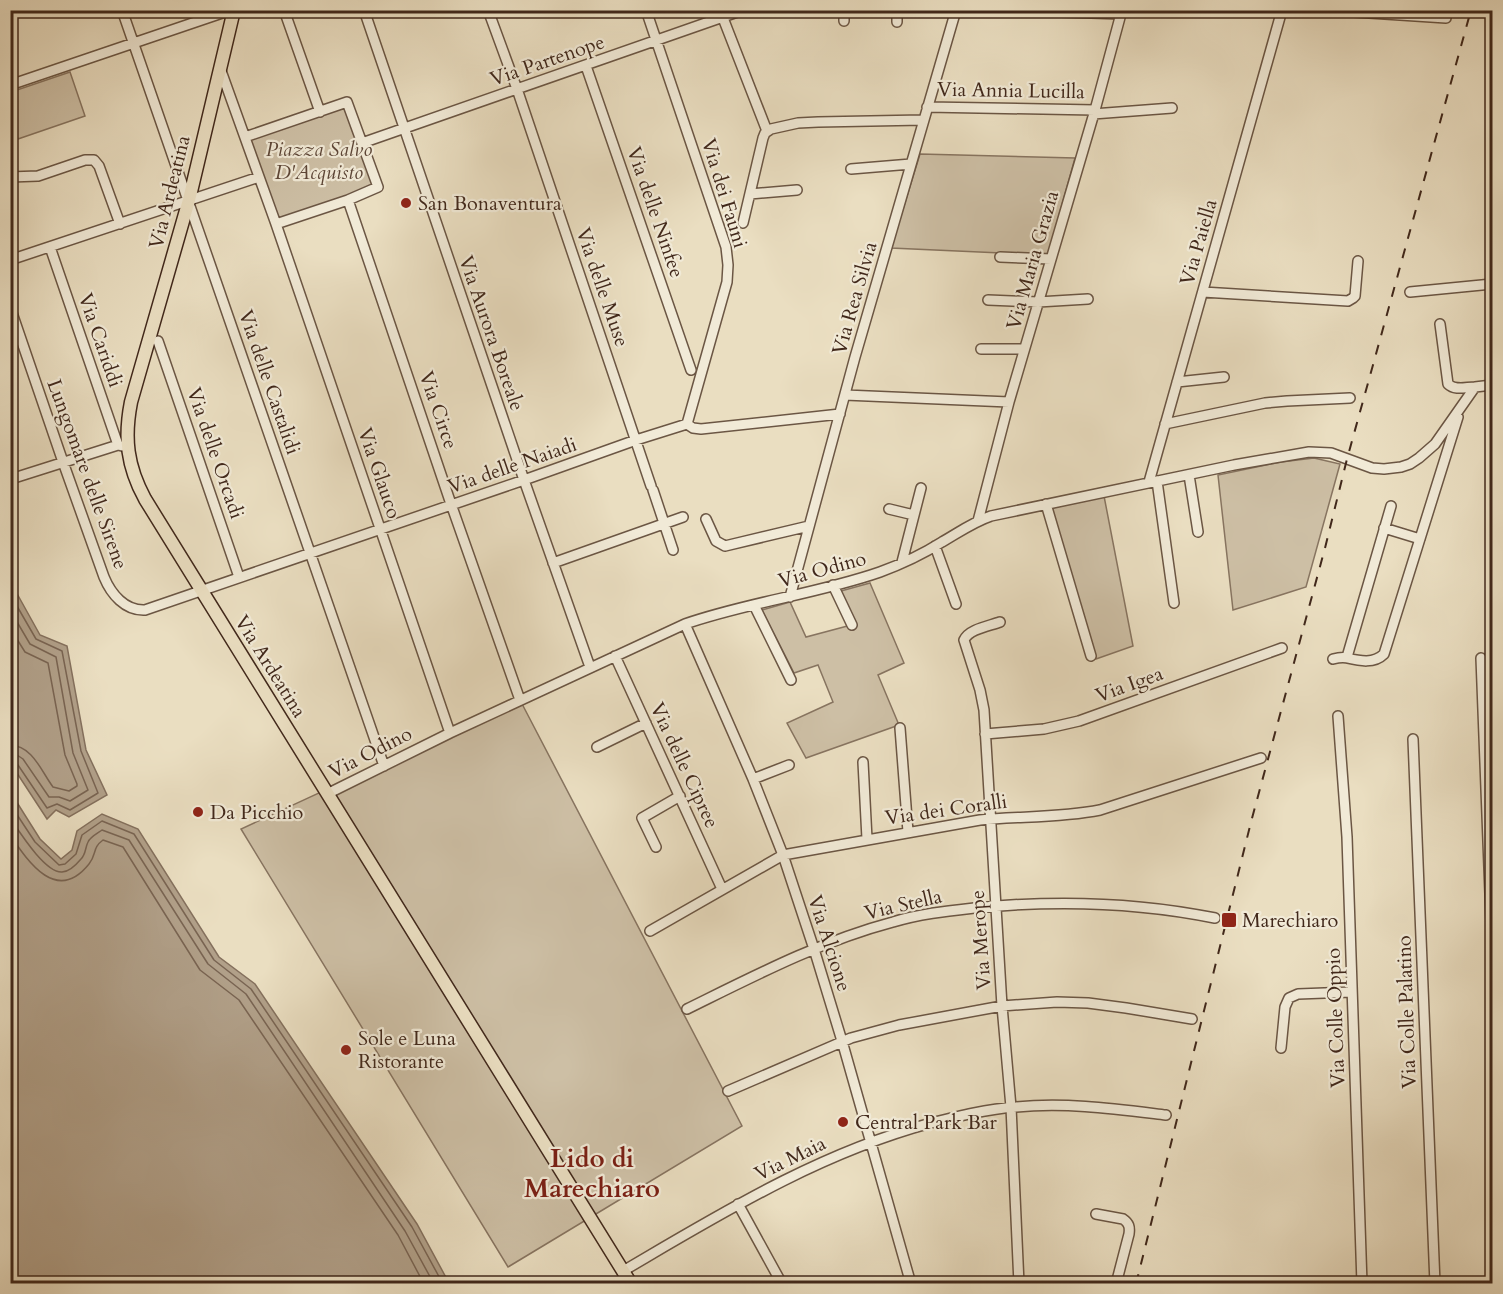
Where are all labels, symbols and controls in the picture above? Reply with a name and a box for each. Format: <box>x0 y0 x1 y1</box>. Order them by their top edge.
street label: Via Partenope <box>486 28 608 93</box>
street label: Via Annia Lucilla <box>937 76 1085 105</box>
street label: Via Ardeatina <box>142 132 197 252</box>
street label: Via dei Fauni <box>695 135 754 252</box>
park label: Piazza Salvo D'Acquisto <box>266 136 372 186</box>
street label: Via delle Ninfee <box>620 143 691 281</box>
street label: Via Maria Grazia <box>1000 187 1065 333</box>
place label: San Bonaventura <box>418 190 562 217</box>
marker: San Bonaventura <box>399 196 413 210</box>
street label: Via Paiella <box>1173 196 1224 288</box>
street label: Via delle Muse <box>570 224 636 350</box>
street label: Via Rea Silvia <box>825 238 884 358</box>
street label: Via Aurora Boreale <box>452 252 531 414</box>
street label: Via Cariddi <box>72 289 129 391</box>
street label: Via delle Castalidi <box>232 306 307 458</box>
street label: Via Circe <box>413 368 464 453</box>
street label: Lungomare delle Sirene <box>41 375 135 573</box>
street label: Via delle Orcadi <box>180 384 251 523</box>
street label: Via Glauco <box>351 424 408 523</box>
street label: Via delle Naiadi <box>444 431 581 500</box>
street label: Via Odino <box>775 545 869 594</box>
street label: Via Ardeatina <box>228 610 313 723</box>
street label: Via Igea <box>1092 660 1167 709</box>
street label: Via delle Cipree <box>644 698 725 832</box>
street label: Via Odino <box>324 720 417 785</box>
street label: Via dei Coralli <box>883 788 1009 831</box>
place label: Da Picchio <box>210 799 304 826</box>
marker: Da Picchio <box>191 805 205 819</box>
street label: Via Stella <box>862 882 945 926</box>
street label: Via Merope <box>964 889 997 991</box>
street label: Via Alcione <box>801 892 858 995</box>
place label: Marechiaro <box>1242 907 1339 934</box>
marker: Marechiaro <box>1220 911 1238 929</box>
street label: Via Colle Palatino <box>1390 935 1423 1089</box>
street label: Via Colle Oppio <box>1320 947 1351 1088</box>
place label: Sole e Luna Ristorante <box>358 1025 456 1075</box>
marker: Sole e Luna Ristorante <box>339 1043 353 1057</box>
place label: Central Park Bar <box>855 1109 998 1136</box>
marker: Central Park Bar <box>836 1115 850 1129</box>
street label: Via Maia <box>750 1129 831 1187</box>
district label: Lido di Marechiaro <box>524 1141 660 1206</box>

